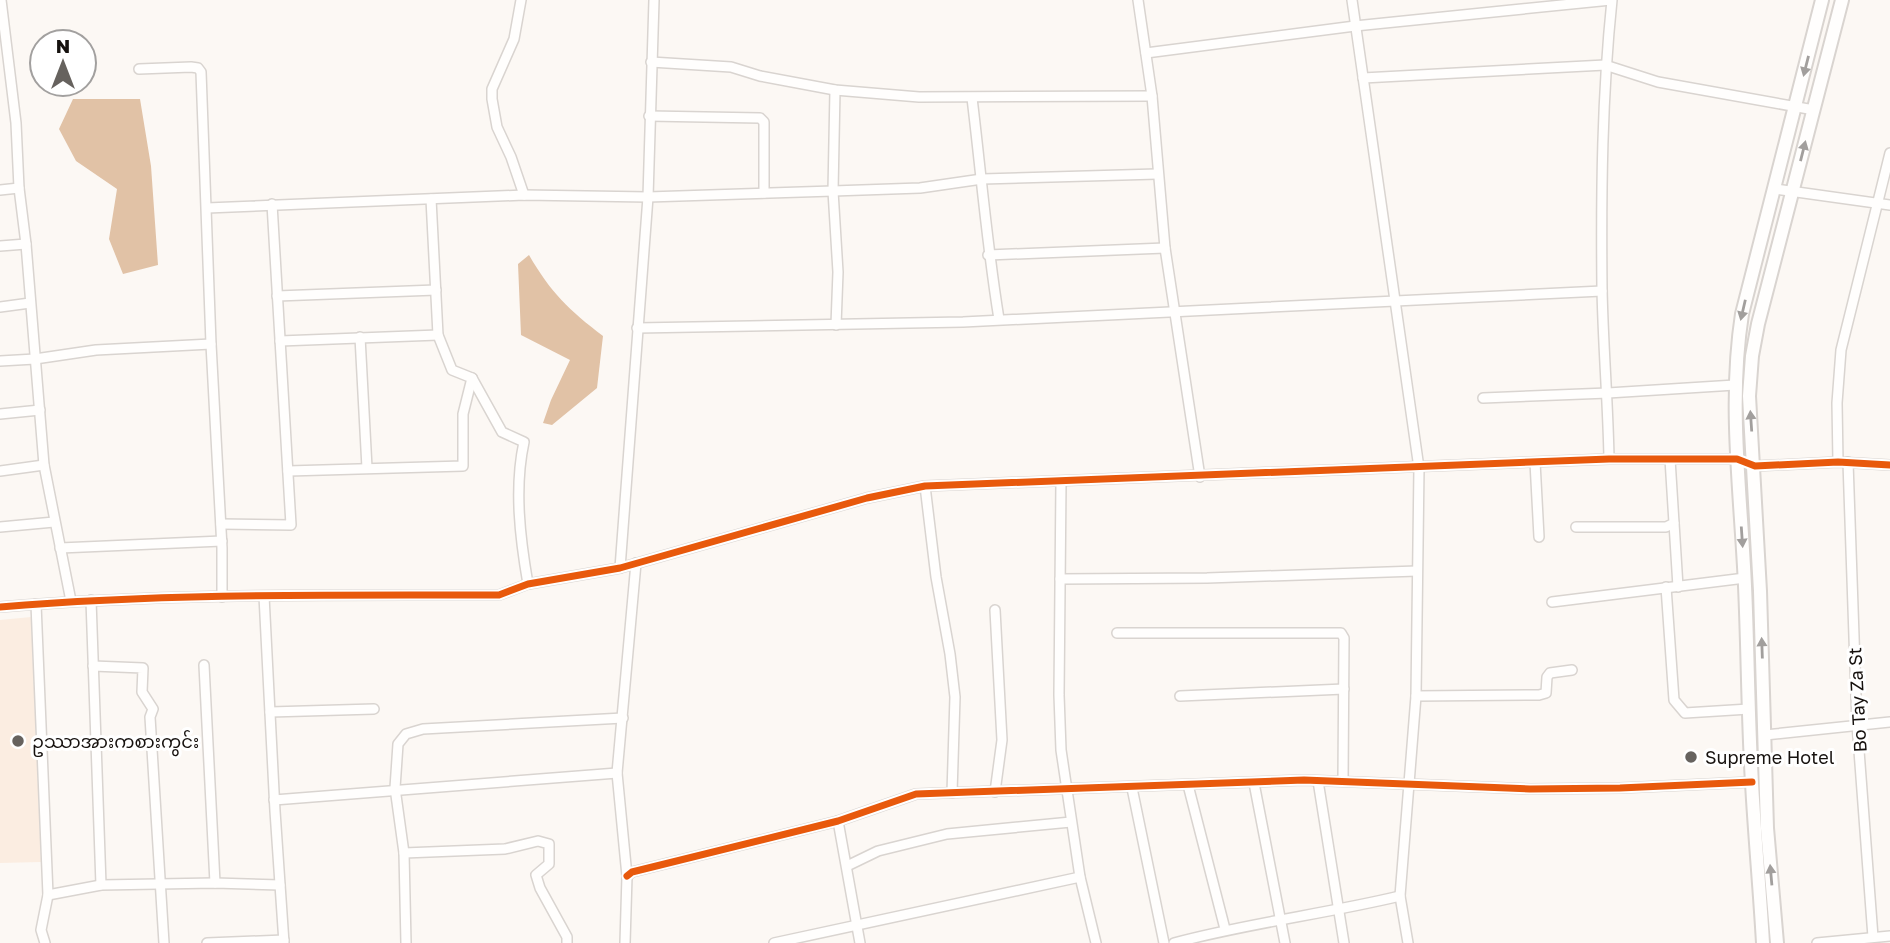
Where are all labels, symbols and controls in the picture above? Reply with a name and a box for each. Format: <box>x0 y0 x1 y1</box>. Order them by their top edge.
north arrow <box>28 28 98 98</box>
text: N <box>56 34 70 57</box>
one-way arrow <box>1800 55 1811 77</box>
one-way arrow <box>1798 139 1809 161</box>
one-way arrow <box>1738 299 1749 321</box>
one-way arrow <box>1745 409 1756 431</box>
one-way arrow <box>1737 526 1748 548</box>
one-way arrow <box>1756 637 1768 659</box>
street label: Bo Tay Za St <box>1843 647 1871 753</box>
place label: ဥဿာ‌အားကစားကွင်း <box>32 729 199 757</box>
marker: ဥဿာ‌အားကစားကွင်း <box>10 733 26 749</box>
place label: Supreme Hotel <box>1705 746 1835 768</box>
marker: Supreme Hotel <box>1683 749 1699 765</box>
one-way arrow <box>1765 864 1776 886</box>

